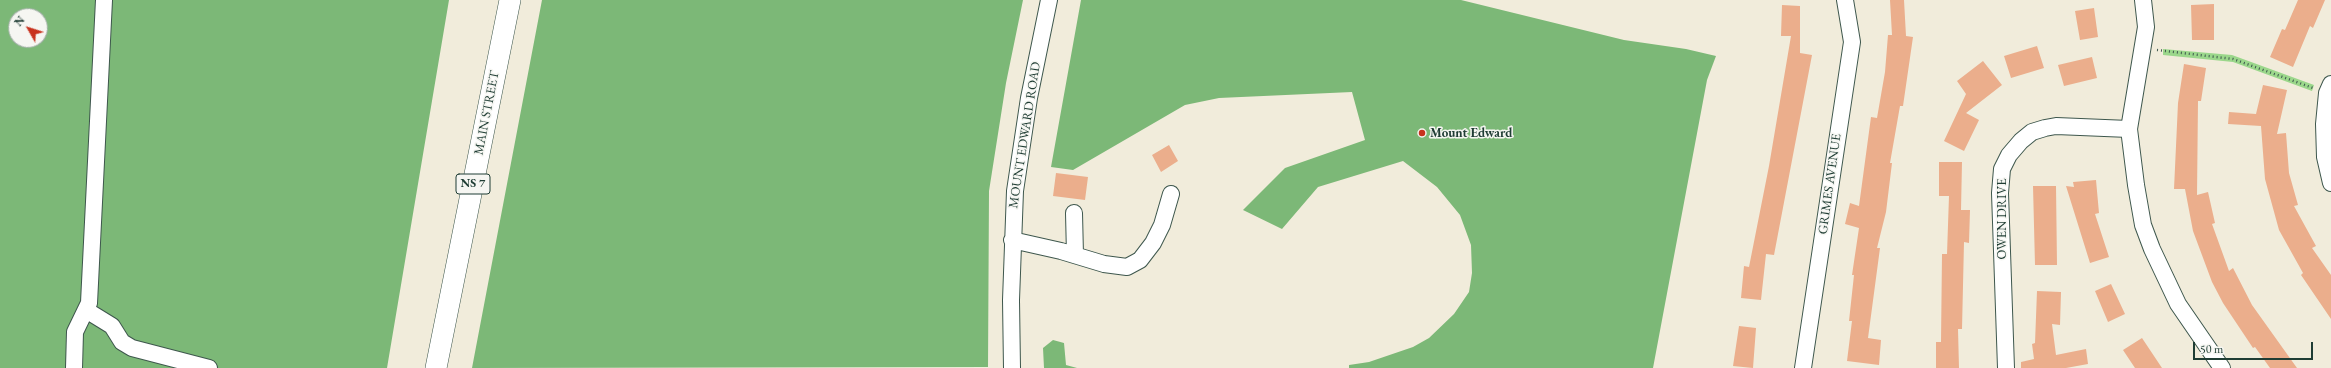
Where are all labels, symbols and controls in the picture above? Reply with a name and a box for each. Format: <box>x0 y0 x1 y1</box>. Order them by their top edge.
north arrow <box>8 8 48 48</box>
text: N <box>11 13 28 29</box>
street label: MOUNT EDWARD ROAD <box>1006 61 1044 209</box>
street label: MAIN STREET <box>471 70 503 156</box>
place label: Mount Edward <box>1430 125 1512 141</box>
marker: Mount Edward <box>1417 128 1427 138</box>
street label: GRIMES AVENUE <box>1815 133 1845 235</box>
road number: NS 7 <box>456 174 490 194</box>
street label: OWEN DRIVE <box>1994 178 2010 260</box>
scale bar <box>2195 334 2315 360</box>
text: 50 m <box>2200 341 2223 357</box>

